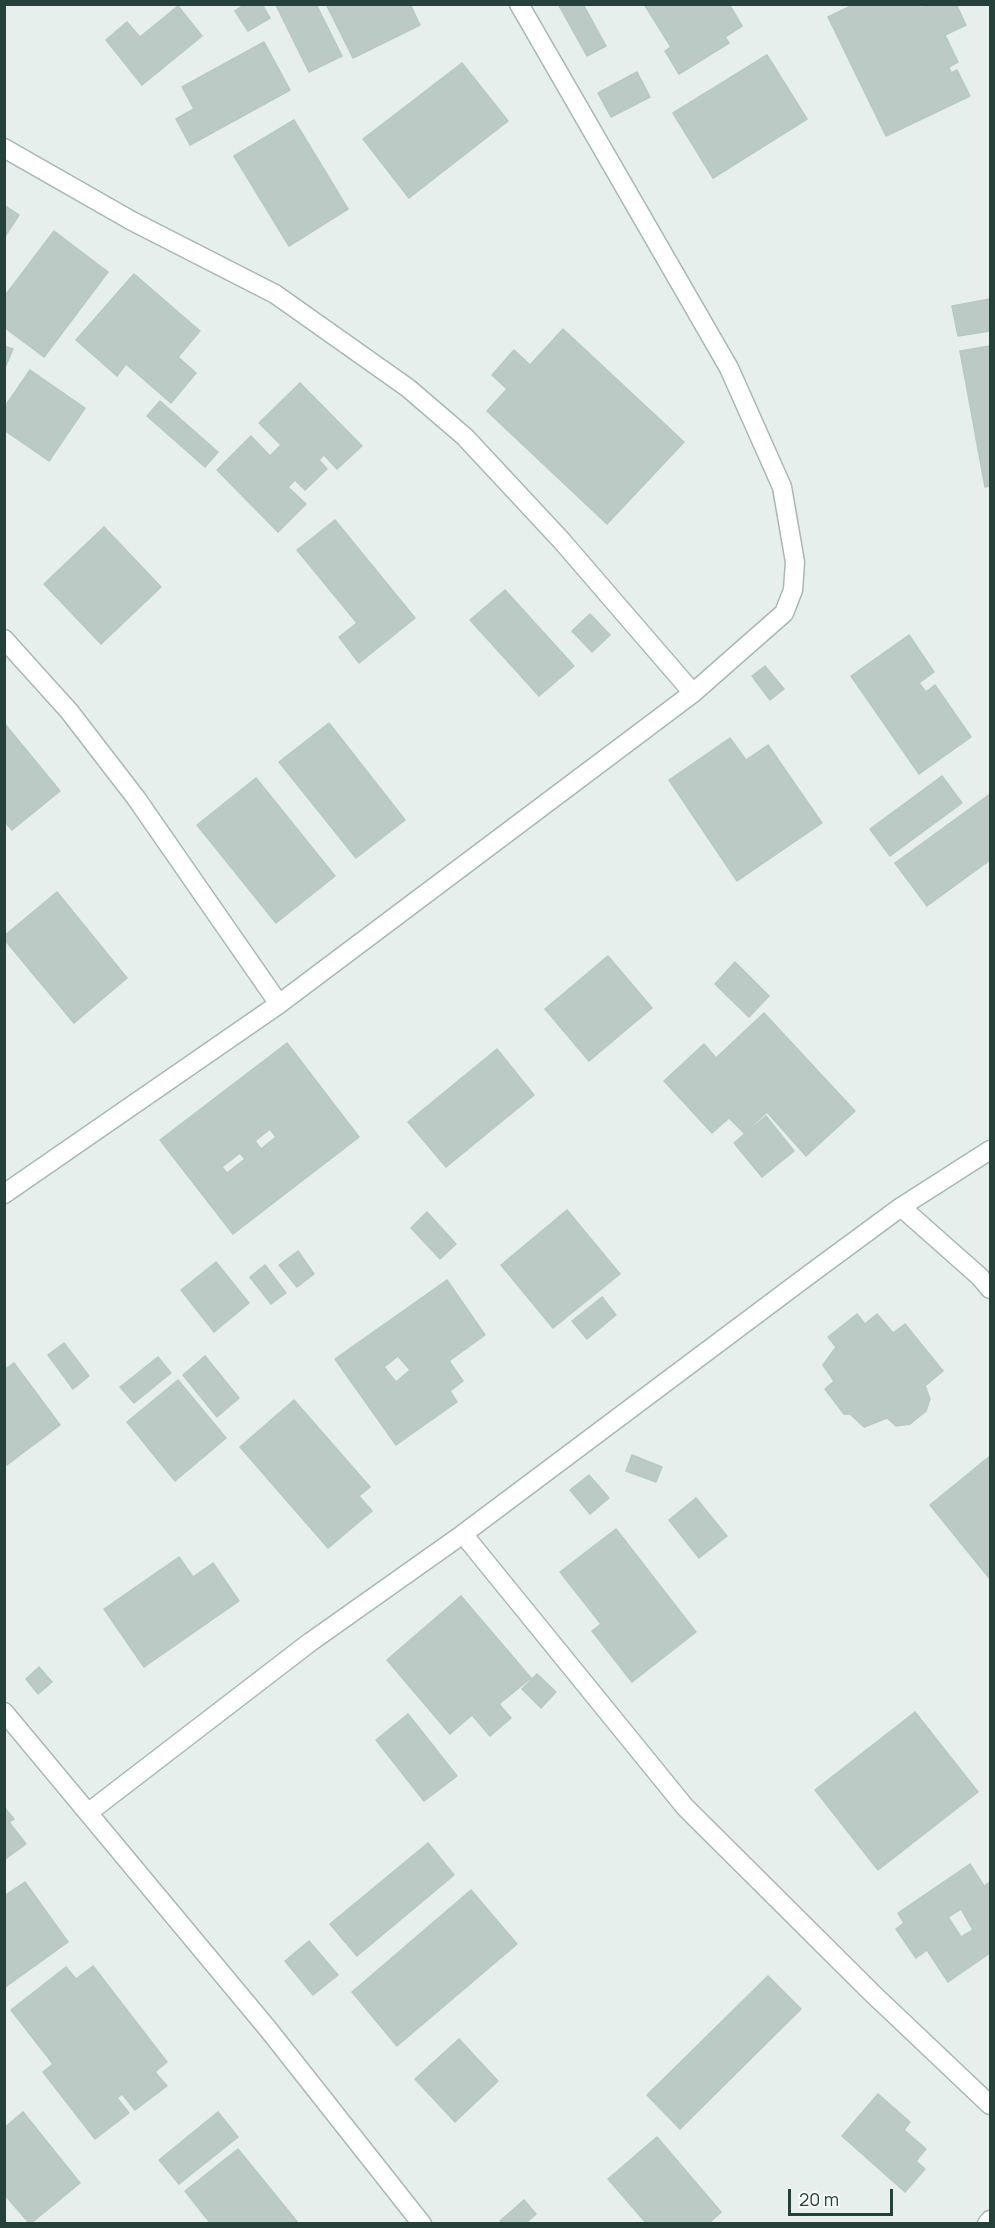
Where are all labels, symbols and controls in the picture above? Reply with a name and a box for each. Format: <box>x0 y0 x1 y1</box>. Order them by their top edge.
scale bar <box>791 2177 896 2215</box>
text: 20 m <box>799 2187 839 2211</box>

